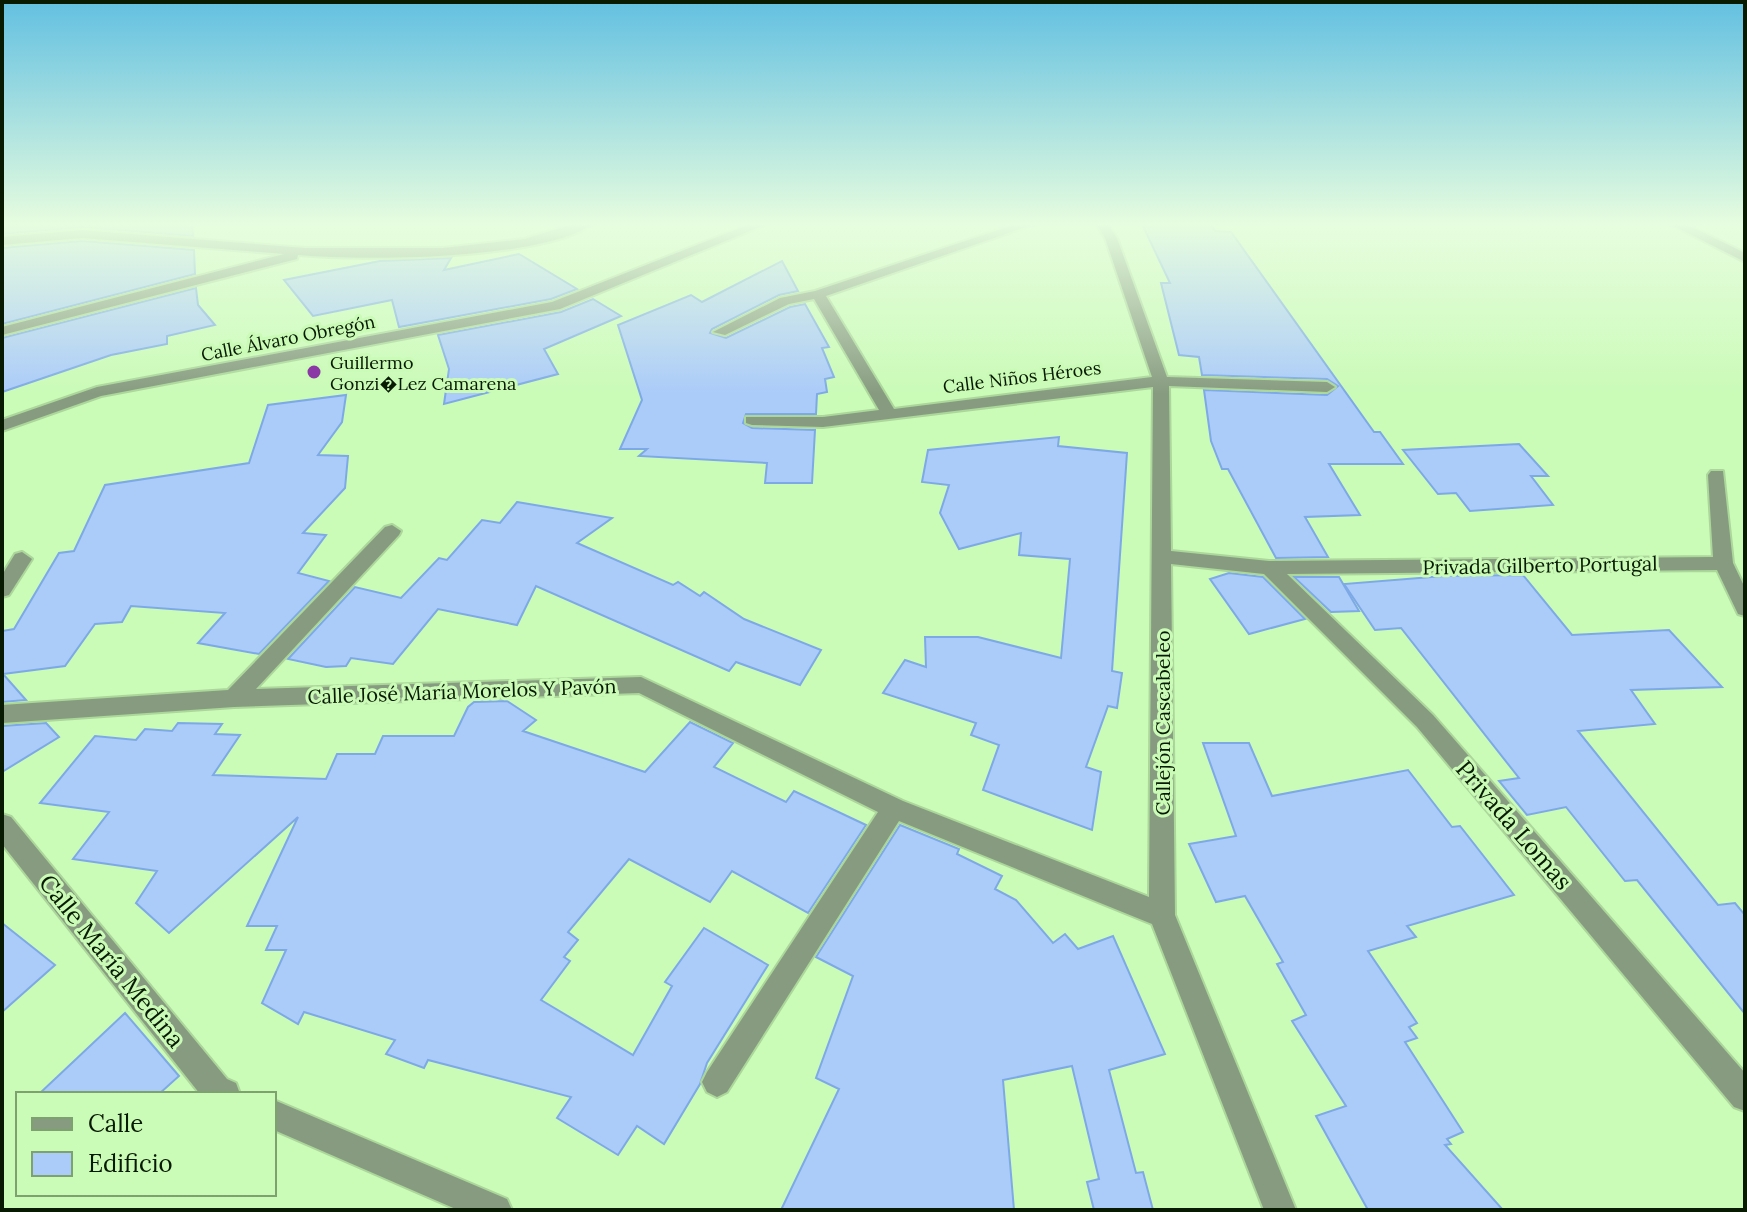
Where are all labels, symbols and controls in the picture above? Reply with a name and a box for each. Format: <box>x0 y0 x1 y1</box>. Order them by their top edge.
street label: Calle Álvaro Obregón <box>199 310 377 366</box>
place label: Guillermo Gonzi�Lez Camarena <box>330 351 516 395</box>
street label: Calle Niños Héroes <box>942 356 1102 398</box>
marker: Guillermo Gonzi�Lez Camarena <box>305 363 323 381</box>
street label: Privada Gilberto Portugal <box>1422 550 1658 580</box>
street label: Callejón Cascabeleo <box>1150 630 1175 816</box>
street label: Calle José María Morelos Y Pavón <box>307 673 617 709</box>
street label: Privada Lomas <box>1449 754 1579 896</box>
street label: Calle María Medina <box>32 868 192 1054</box>
legend <box>16 1092 276 1196</box>
text: Calle <box>88 1108 143 1139</box>
text: Edificio <box>88 1148 173 1179</box>

